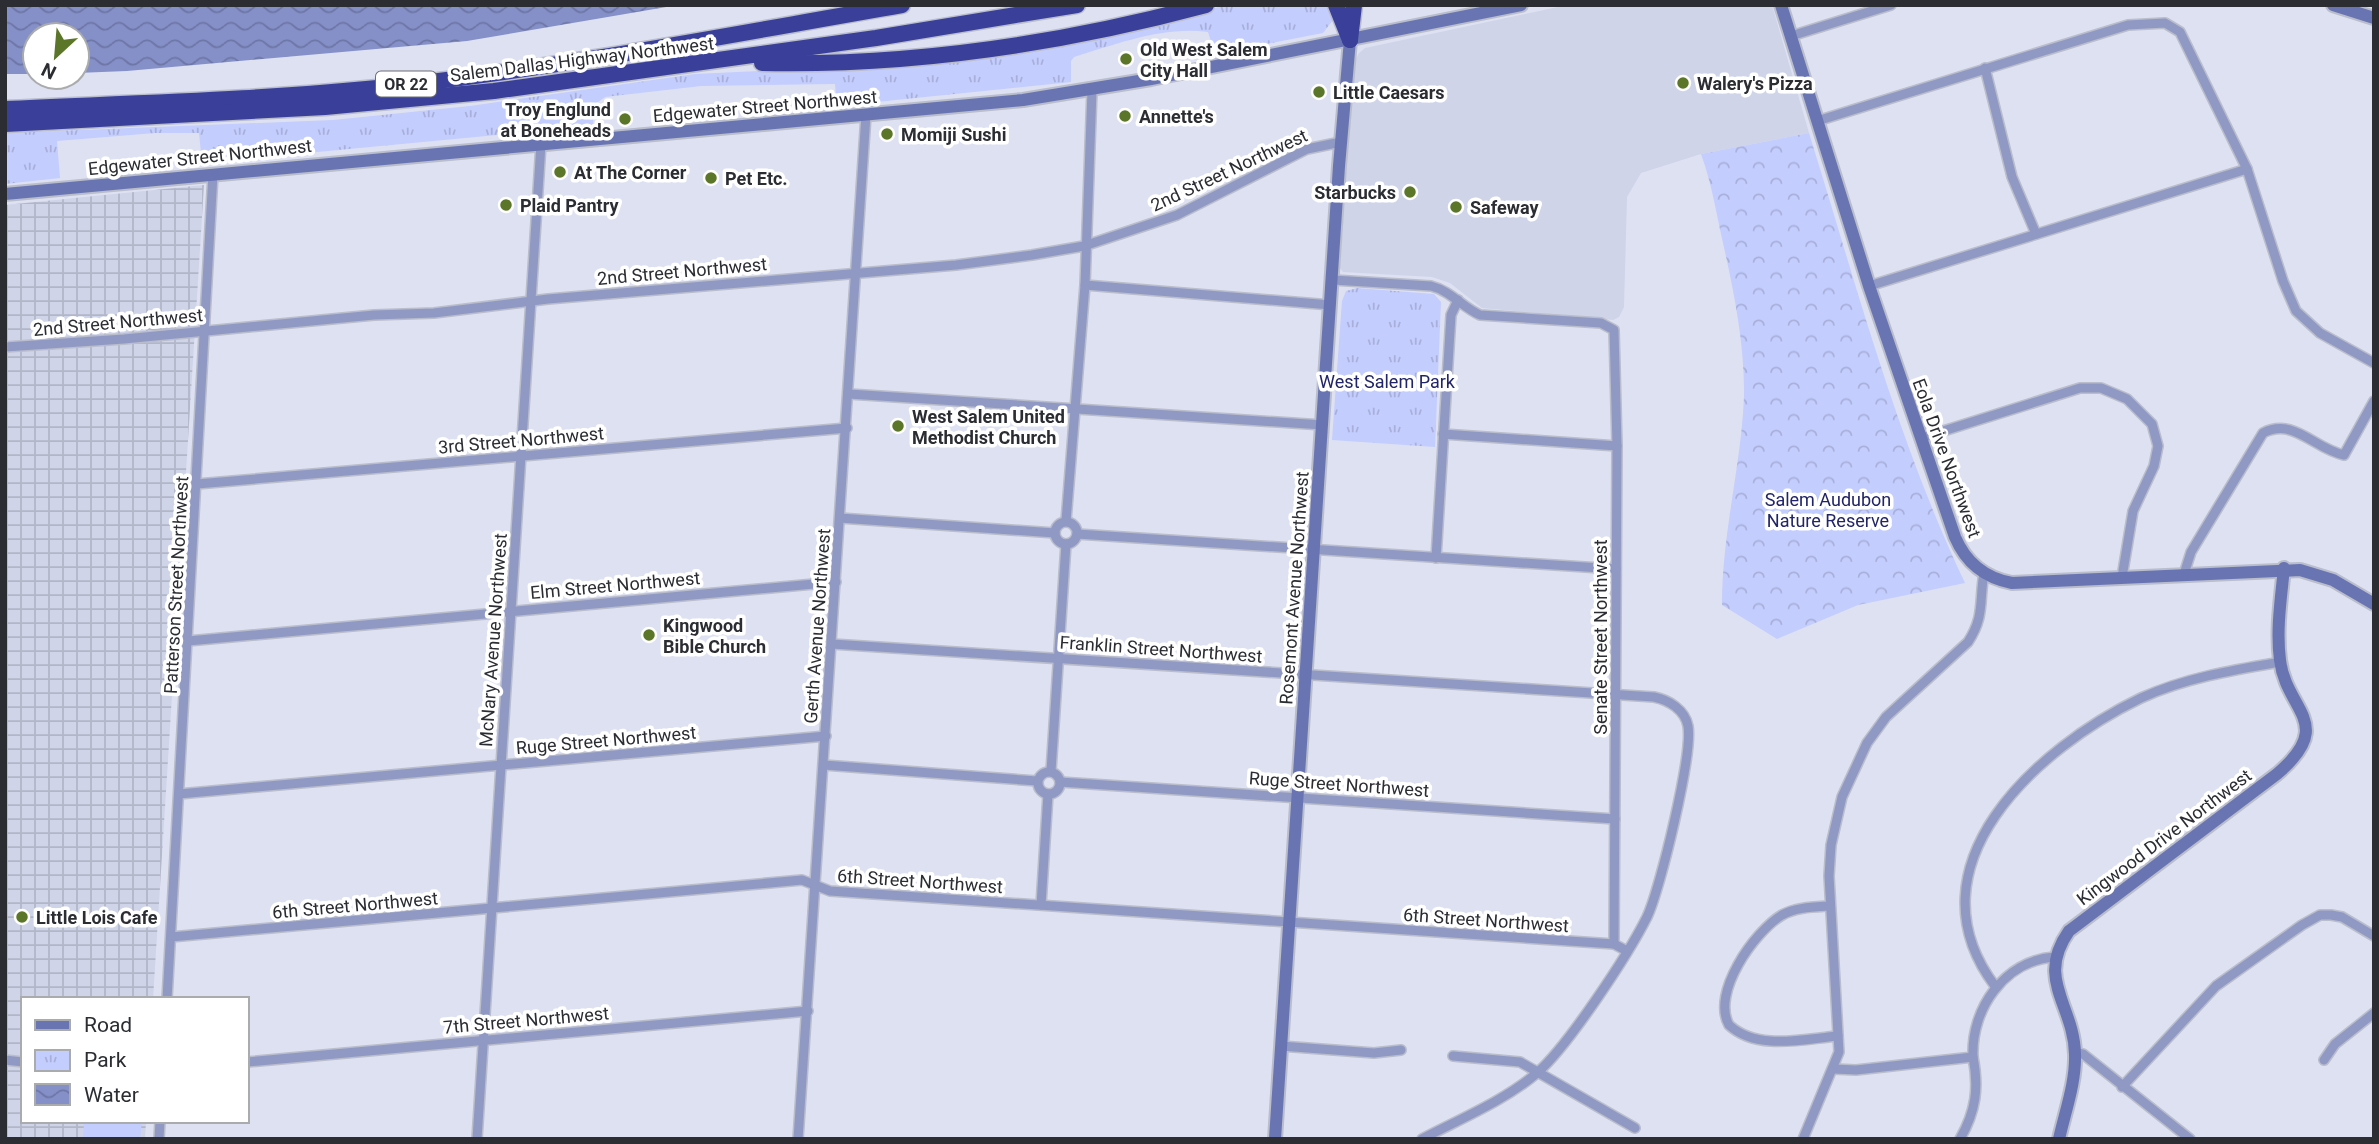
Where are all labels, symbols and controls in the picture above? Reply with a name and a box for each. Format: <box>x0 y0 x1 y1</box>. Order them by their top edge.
north arrow <box>21 21 91 91</box>
street label: Salem Dallas Highway Northwest <box>449 32 715 86</box>
place label: Old West Salem City Hall <box>1140 39 1268 81</box>
marker: Old West Salem City Hall <box>1118 51 1134 67</box>
text: N <box>38 58 60 84</box>
road number: OR 22 <box>376 72 436 96</box>
place label: Walery's Pizza <box>1697 73 1813 94</box>
marker: Walery's Pizza <box>1675 75 1691 91</box>
place label: Little Caesars <box>1333 82 1445 103</box>
marker: Little Caesars <box>1311 84 1327 100</box>
street label: Edgewater Street Northwest <box>652 86 878 126</box>
place label: Troy Englund at Boneheads <box>501 99 611 141</box>
place label: Annette's <box>1139 106 1214 127</box>
marker: Annette's <box>1117 108 1133 124</box>
marker: Troy Englund at Boneheads <box>617 111 633 127</box>
place label: Momiji Sushi <box>901 124 1006 145</box>
street label: 2nd Street Northwest <box>1147 124 1311 216</box>
marker: Momiji Sushi <box>879 126 895 142</box>
street label: Edgewater Street Northwest <box>87 135 313 179</box>
place label: At The Corner <box>574 162 687 183</box>
marker: At The Corner <box>552 164 568 180</box>
place label: Pet Etc. <box>725 168 788 189</box>
marker: Pet Etc. <box>703 170 719 186</box>
place label: Starbucks <box>1314 182 1396 203</box>
marker: Starbucks <box>1402 184 1418 200</box>
place label: Plaid Pantry <box>520 195 619 216</box>
marker: Plaid Pantry <box>498 197 514 213</box>
place label: Safeway <box>1470 197 1539 218</box>
marker: Safeway <box>1448 199 1464 215</box>
street label: 2nd Street Northwest <box>596 253 768 289</box>
street label: 2nd Street Northwest <box>32 304 204 340</box>
park label: West Salem Park <box>1319 371 1456 392</box>
street label: Eola Drive Northwest <box>1908 376 1986 540</box>
place label: West Salem United Methodist Church <box>912 406 1065 448</box>
marker: West Salem United Methodist Church <box>890 418 906 434</box>
street label: 3rd Street Northwest <box>437 422 605 458</box>
street label: Rosemont Avenue Northwest <box>1275 471 1313 705</box>
street label: Patterson Street Northwest <box>160 475 192 694</box>
park label: Salem Audubon Nature Reserve <box>1765 489 1891 531</box>
street label: Gerth Avenue Northwest <box>800 528 834 724</box>
street label: McNary Avenue Northwest <box>475 532 511 747</box>
street label: Senate Street Northwest <box>1590 539 1611 735</box>
street label: Elm Street Northwest <box>529 567 701 603</box>
place label: Kingwood Bible Church <box>663 615 766 657</box>
marker: Kingwood Bible Church <box>641 627 657 643</box>
street label: Franklin Street Northwest <box>1059 631 1263 667</box>
street label: Ruge Street Northwest <box>515 722 697 758</box>
street label: Kingwood Drive Northwest <box>2073 764 2255 909</box>
street label: Ruge Street Northwest <box>1248 767 1430 801</box>
street label: 6th Street Northwest <box>836 865 1004 897</box>
street label: 6th Street Northwest <box>271 887 439 923</box>
street label: 6th Street Northwest <box>1402 904 1570 936</box>
place label: Little Lois Cafe <box>36 907 158 928</box>
marker: Little Lois Cafe <box>14 909 30 925</box>
legend <box>21 997 248 1123</box>
street label: 7th Street Northwest <box>442 1002 610 1038</box>
text: Road <box>84 1013 132 1037</box>
text: Park <box>84 1048 127 1072</box>
text: Water <box>84 1083 139 1107</box>

